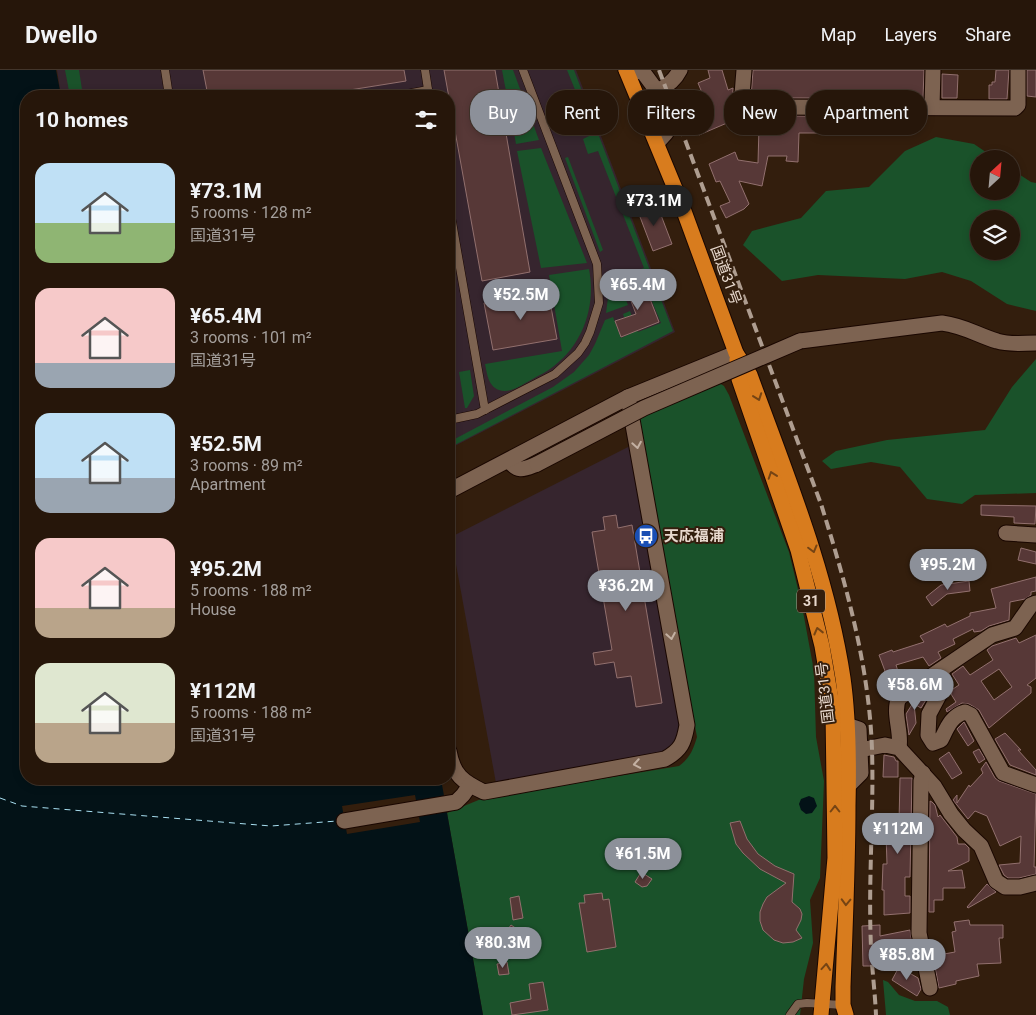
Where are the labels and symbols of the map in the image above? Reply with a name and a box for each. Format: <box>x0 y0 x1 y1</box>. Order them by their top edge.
north arrow <box>970 150 1020 200</box>
pin: ¥73.1M <box>613 184 695 227</box>
street label: 国道31号 <box>707 243 745 307</box>
pin: ¥65.4M <box>597 268 679 311</box>
pin: ¥52.5M <box>480 278 562 321</box>
one-way arrow <box>752 392 762 400</box>
one-way arrow <box>631 441 642 450</box>
one-way arrow <box>768 471 778 480</box>
bus stop icon: 天応福浦 <box>633 523 659 549</box>
place label: 天応福浦 <box>664 527 724 545</box>
one-way arrow <box>807 545 818 554</box>
pin: ¥95.2M <box>907 548 989 591</box>
pin: ¥36.2M <box>585 570 667 612</box>
road number: 31 <box>797 590 825 612</box>
one-way arrow <box>813 626 824 635</box>
one-way arrow <box>666 631 676 640</box>
street label: 国道31号 <box>812 661 838 725</box>
pin: ¥58.6M <box>874 668 956 711</box>
one-way arrow <box>633 759 641 769</box>
one-way arrow <box>830 805 840 813</box>
pin: ¥112M <box>863 812 933 855</box>
pin: ¥61.5M <box>602 838 684 880</box>
one-way arrow <box>840 898 851 906</box>
pin: ¥80.3M <box>462 926 544 969</box>
pin: ¥85.8M <box>866 938 948 981</box>
one-way arrow <box>820 962 831 970</box>

